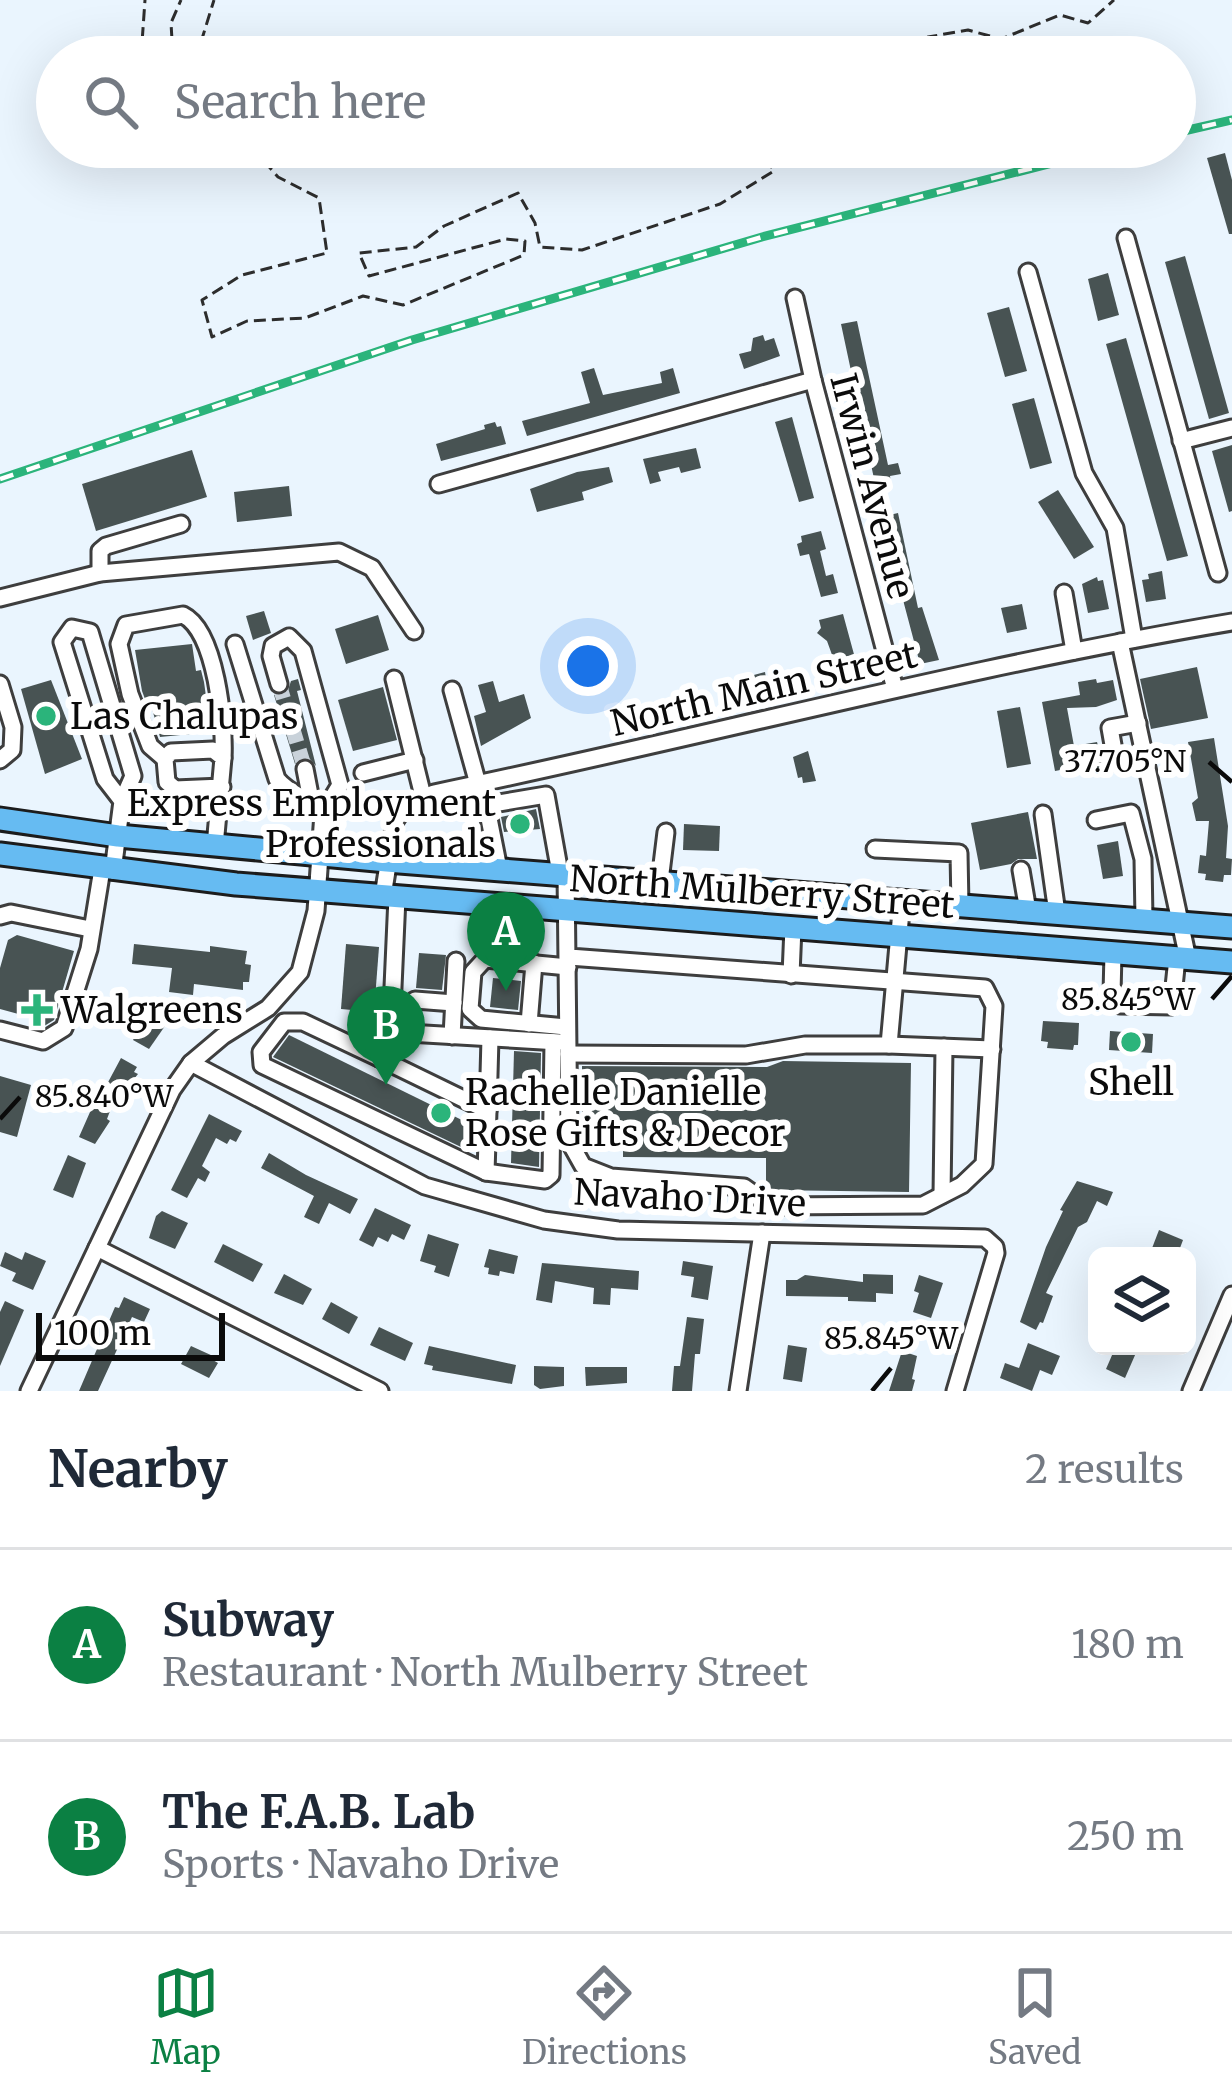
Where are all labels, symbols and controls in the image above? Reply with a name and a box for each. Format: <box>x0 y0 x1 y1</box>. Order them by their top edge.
search box <box>36 36 1196 168</box>
icon: search <box>78 69 144 135</box>
text: Search here <box>174 74 426 130</box>
street label: Irwin Avenue <box>820 369 924 603</box>
street label: North Main Street <box>607 632 921 746</box>
your location <box>558 636 618 696</box>
place label: Las Chalupas <box>70 694 298 739</box>
marker: Las Chalupas <box>33 703 59 729</box>
text: 37.705°N <box>1064 742 1186 780</box>
place label: Express Employment Professionals <box>127 781 496 867</box>
marker: Express Employment Professionals <box>507 811 533 837</box>
street label: North Mulberry Street <box>568 856 956 928</box>
pin: A <box>467 892 545 991</box>
text: 85.845°W <box>1061 980 1196 1018</box>
pin: B <box>347 986 425 1085</box>
place label: Walgreens <box>60 988 243 1033</box>
marker: Walgreens <box>24 997 50 1023</box>
marker: Shell <box>1118 1029 1144 1055</box>
place label: Shell <box>1088 1060 1174 1105</box>
place label: Rachelle Danielle Rose Gifts & Decor <box>465 1070 785 1156</box>
text: 85.840°W <box>35 1077 174 1115</box>
marker: Rachelle Danielle Rose Gifts & Decor <box>428 1100 454 1126</box>
street label: Navaho Drive <box>573 1169 807 1227</box>
map controls <box>1088 1247 1196 1355</box>
button: layers <box>1088 1247 1196 1355</box>
scale bar <box>36 1307 225 1360</box>
text: 100 m <box>54 1313 151 1354</box>
text: 85.845°W <box>824 1319 959 1357</box>
text: Nearby <box>48 1437 228 1501</box>
text: 2 results <box>1025 1445 1184 1494</box>
text: Subway <box>162 1592 334 1648</box>
text: A <box>73 1620 101 1669</box>
text: 180 m <box>1071 1620 1184 1669</box>
text: Restaurant · North Mulberry Street <box>162 1648 808 1697</box>
text: The F.A.B. Lab <box>162 1784 475 1840</box>
text: B <box>73 1812 101 1861</box>
text: 250 m <box>1067 1812 1184 1861</box>
text: Sports · Navaho Drive <box>162 1840 559 1889</box>
tab: Map <box>151 1960 221 2073</box>
tab: Directions <box>522 1960 687 2073</box>
tab: Saved <box>988 1960 1081 2073</box>

